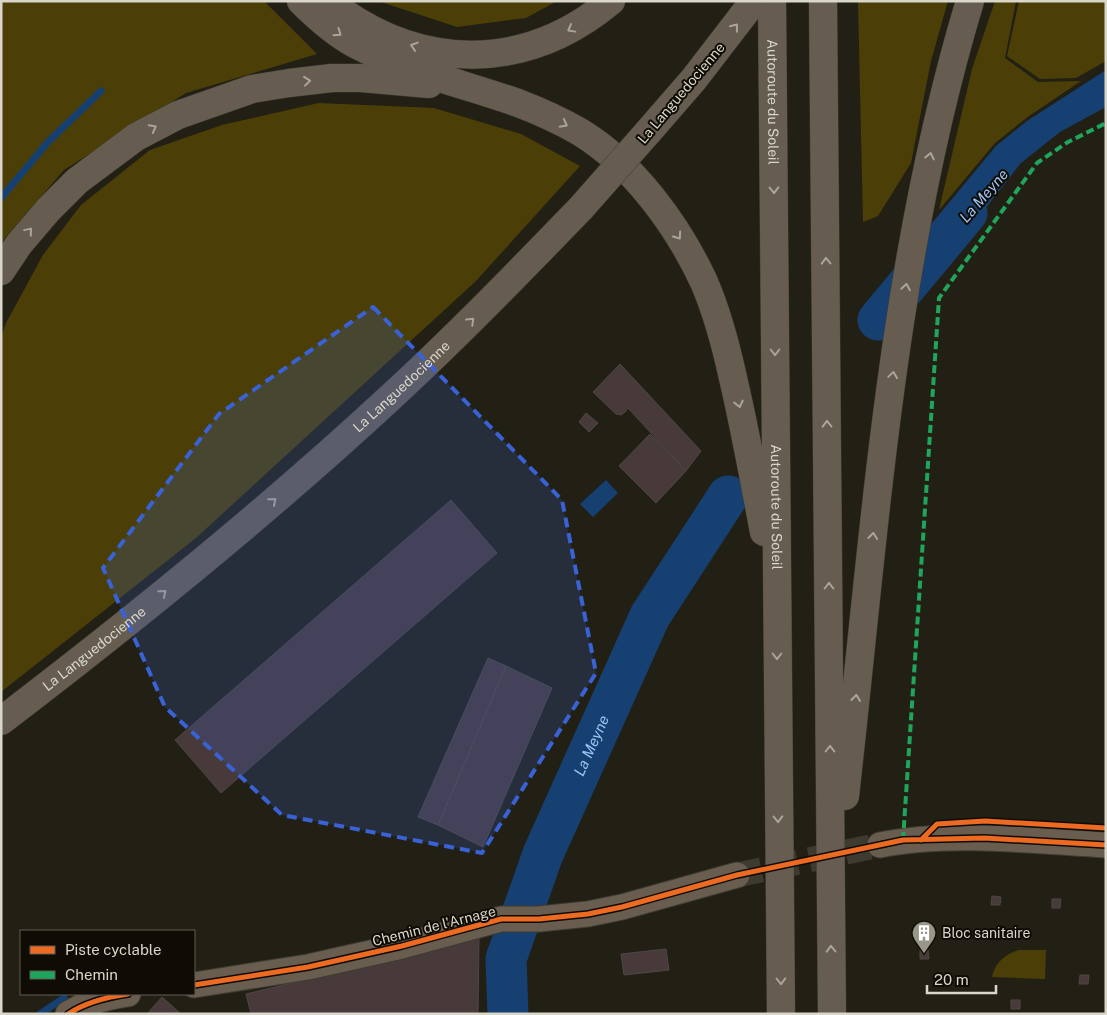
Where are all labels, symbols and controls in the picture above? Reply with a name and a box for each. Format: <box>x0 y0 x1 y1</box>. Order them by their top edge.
one-way arrow <box>567 22 576 32</box>
one-way arrow <box>729 23 738 33</box>
one-way arrow <box>332 27 342 36</box>
street label: La Languedocienne <box>634 39 728 147</box>
street label: Autoroute du Soleil <box>764 39 781 165</box>
one-way arrow <box>410 42 419 52</box>
one-way arrow <box>304 76 312 87</box>
one-way arrow <box>558 118 567 128</box>
one-way arrow <box>148 124 157 134</box>
one-way arrow <box>924 151 935 160</box>
water label: La Meyne <box>956 166 1011 226</box>
one-way arrow <box>769 186 779 194</box>
one-way arrow <box>24 228 33 237</box>
one-way arrow <box>672 230 681 240</box>
one-way arrow <box>821 257 831 265</box>
one-way arrow <box>900 283 910 291</box>
one-way arrow <box>465 317 474 326</box>
street label: La Languedocienne <box>350 337 453 436</box>
one-way arrow <box>770 349 780 357</box>
one-way arrow <box>887 371 898 379</box>
one-way arrow <box>733 400 744 409</box>
one-way arrow <box>822 420 832 428</box>
street label: Autoroute du Soleil <box>768 444 785 570</box>
one-way arrow <box>268 498 277 507</box>
one-way arrow <box>867 532 878 540</box>
one-way arrow <box>823 582 834 590</box>
one-way arrow <box>157 591 166 599</box>
street label: La Languedocienne <box>39 603 149 694</box>
one-way arrow <box>772 652 782 660</box>
one-way arrow <box>850 693 861 701</box>
water label: La Meyne <box>570 713 612 779</box>
one-way arrow <box>825 745 835 752</box>
one-way arrow <box>773 815 783 823</box>
street label: Chemin de l'Arnage <box>370 903 498 949</box>
building icon: Bloc sanitaire <box>911 920 937 954</box>
place label: Bloc sanitaire <box>942 925 1031 941</box>
legend <box>20 930 195 995</box>
text: Piste cyclable <box>65 941 162 958</box>
one-way arrow <box>826 945 836 953</box>
scale bar <box>927 962 996 994</box>
text: Chemin <box>65 966 118 983</box>
text: 20 m <box>934 971 969 988</box>
one-way arrow <box>776 978 786 985</box>

